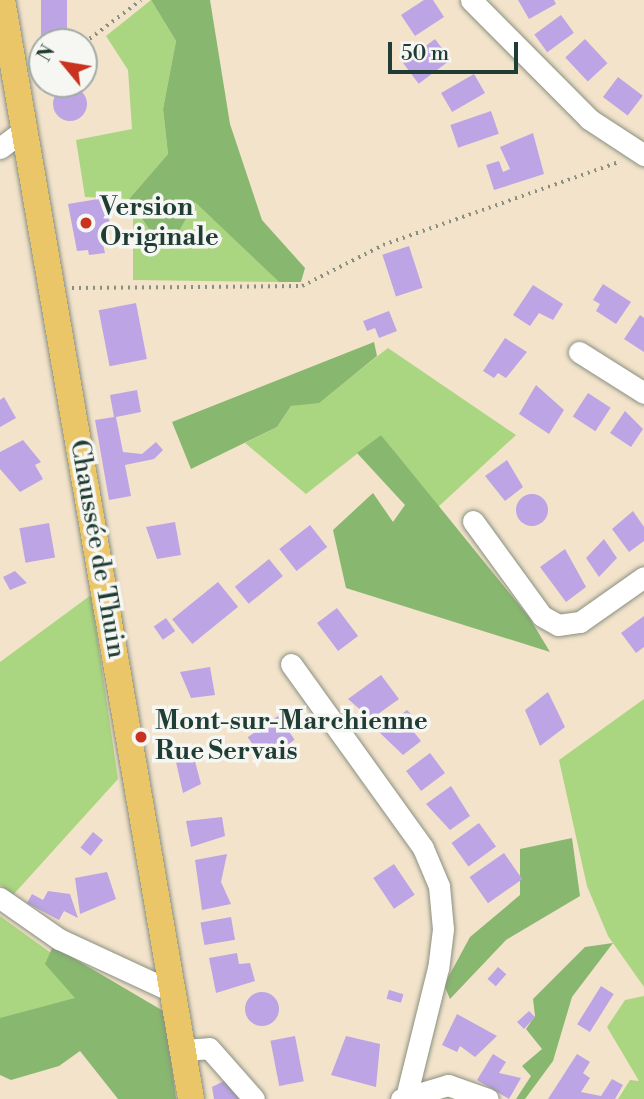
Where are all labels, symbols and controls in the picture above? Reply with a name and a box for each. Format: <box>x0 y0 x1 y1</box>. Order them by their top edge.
north arrow <box>28 28 98 98</box>
scale bar <box>392 28 522 72</box>
text: N <box>32 41 61 66</box>
text: 50 m <box>401 41 449 67</box>
place label: Version Originale <box>100 192 219 254</box>
marker: Version Originale <box>78 215 94 231</box>
street label: Chaussée de Thuin <box>62 437 132 661</box>
place label: Mont-sur-Marchienne Rue Servais <box>155 706 428 768</box>
marker: Mont-sur-Marchienne Rue Servais <box>133 729 149 745</box>

